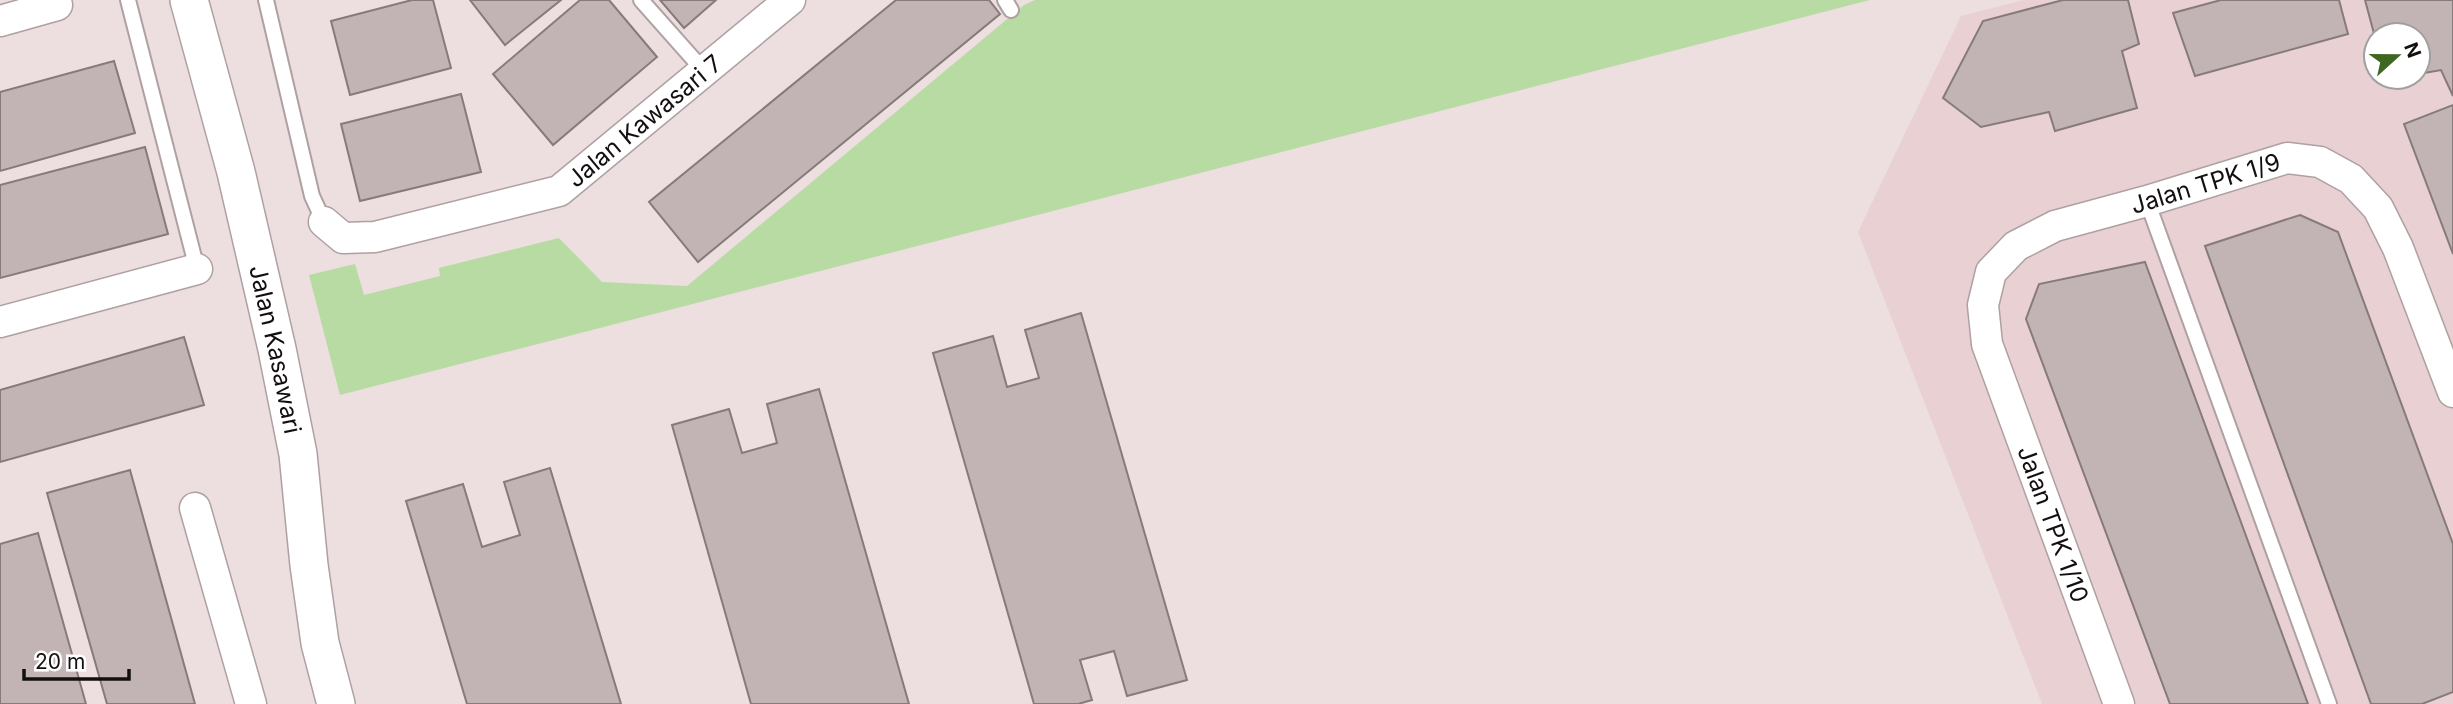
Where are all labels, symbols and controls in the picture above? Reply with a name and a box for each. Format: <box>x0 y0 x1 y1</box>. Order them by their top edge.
north arrow <box>2362 21 2432 91</box>
text: N <box>2399 39 2426 61</box>
street label: Jalan Kawasari 7 <box>561 48 727 193</box>
street label: Jalan TPK 1/9 <box>2128 147 2284 219</box>
street label: Jalan Kasawari <box>244 262 308 436</box>
street label: Jalan TPK 1/10 <box>2011 442 2095 606</box>
scale bar <box>24 638 130 682</box>
text: 20 m <box>35 649 85 674</box>

